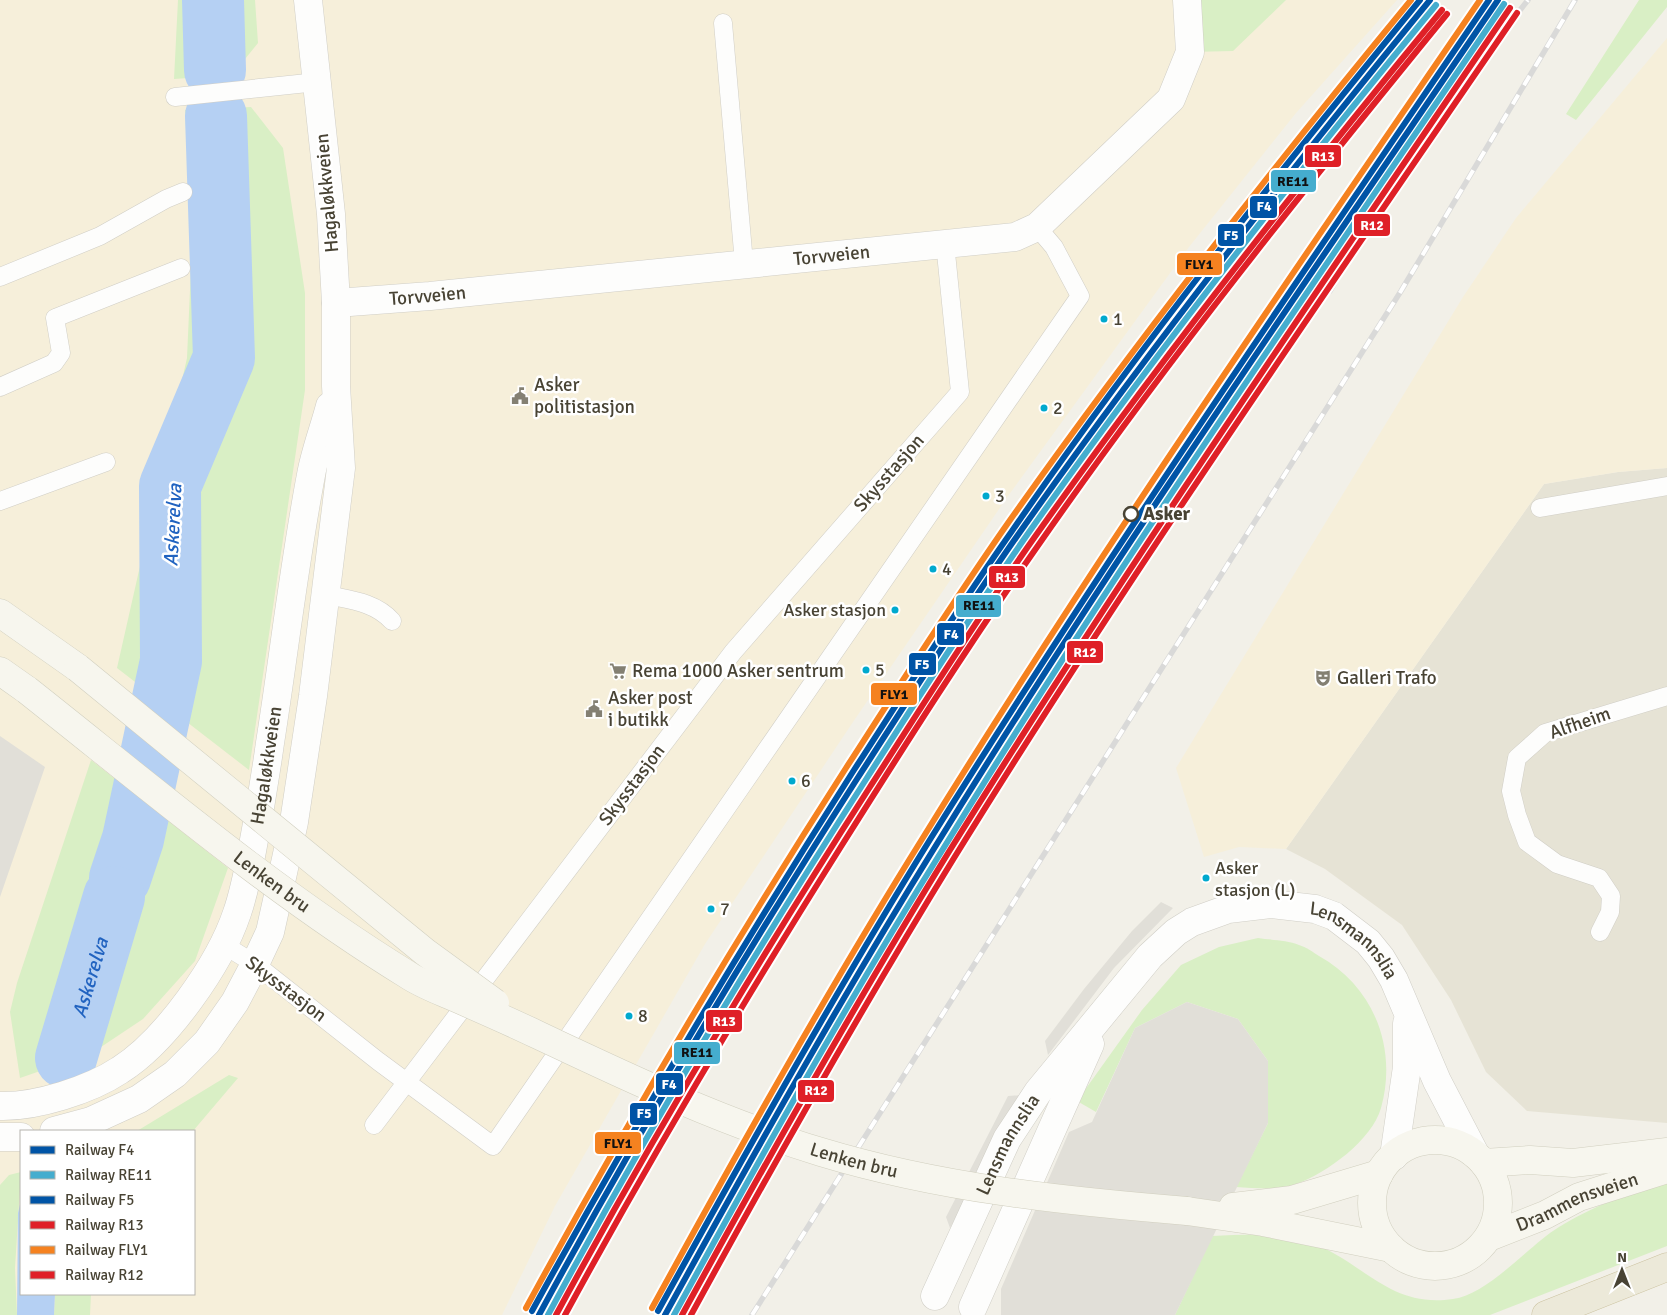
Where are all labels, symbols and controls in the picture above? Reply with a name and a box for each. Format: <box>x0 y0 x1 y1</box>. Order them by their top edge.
street label: Hagaløkkveien <box>310 132 344 254</box>
line badge: R13 <box>1304 144 1342 168</box>
text: R13 <box>1311 148 1335 165</box>
line badge: RE11 <box>1270 169 1317 193</box>
text: RE11 <box>1277 173 1309 190</box>
line badge: F4 <box>1249 195 1278 219</box>
text: F4 <box>1256 198 1272 215</box>
line badge: R12 <box>1353 213 1391 237</box>
text: R12 <box>1360 217 1384 234</box>
line badge: F5 <box>1217 223 1245 247</box>
text: F5 <box>1223 227 1239 244</box>
street label: Torvveien <box>792 240 871 271</box>
line badge: FLY1 <box>1176 252 1223 276</box>
text: FLY1 <box>1185 256 1214 273</box>
street label: Torvveien <box>389 280 467 311</box>
place label: 1 <box>1113 308 1123 330</box>
marker: 1 <box>1099 314 1109 324</box>
place label: Asker politistasjon <box>534 373 635 419</box>
public building icon: Asker politistasjon <box>510 386 530 406</box>
place label: 2 <box>1053 397 1063 419</box>
marker: 2 <box>1039 403 1049 413</box>
street label: Skysstasjon <box>849 429 929 517</box>
water label: Askerelva <box>158 482 188 567</box>
place label: 3 <box>995 485 1005 507</box>
marker: 3 <box>981 491 991 501</box>
place label: Asker <box>1143 502 1191 526</box>
marker: Asker <box>1123 506 1139 522</box>
place label: 4 <box>942 558 952 580</box>
marker: 4 <box>928 564 938 574</box>
line badge: R13 <box>988 565 1026 589</box>
text: R13 <box>995 569 1019 586</box>
line badge: RE11 <box>955 594 1002 618</box>
text: RE11 <box>963 597 995 614</box>
place label: Asker stasjon <box>783 599 886 621</box>
marker: Asker stasjon <box>890 605 900 615</box>
line badge: F4 <box>936 622 965 646</box>
text: F4 <box>943 626 959 643</box>
line badge: R12 <box>1066 640 1104 664</box>
text: R12 <box>1073 644 1097 661</box>
line badge: F5 <box>908 652 937 676</box>
text: F5 <box>914 656 930 673</box>
place label: Rema 1000 Asker sentrum <box>632 659 844 683</box>
place label: 5 <box>875 659 885 681</box>
supermarket icon: Rema 1000 Asker sentrum <box>608 661 628 681</box>
marker: 5 <box>861 665 871 675</box>
place label: Galleri Trafo <box>1337 666 1437 690</box>
theatre icon: Galleri Trafo <box>1313 668 1333 688</box>
line badge: FLY1 <box>870 682 918 706</box>
place label: Asker post i butikk <box>608 686 693 732</box>
text: FLY1 <box>880 686 909 703</box>
public building icon: Asker post i butikk <box>584 699 604 719</box>
street label: Alfheim <box>1546 701 1614 745</box>
street label: Hagaløkkveien <box>245 705 287 826</box>
street label: Skysstasjon <box>594 740 670 830</box>
place label: 6 <box>801 770 811 792</box>
marker: 6 <box>787 776 797 786</box>
street label: Lenken bru <box>228 846 315 918</box>
place label: Asker stasjon (L) <box>1215 857 1296 901</box>
marker: Asker stasjon (L) <box>1201 873 1211 883</box>
street label: Lensmannslia <box>1308 896 1403 984</box>
place label: 7 <box>720 898 730 920</box>
marker: 7 <box>706 904 716 914</box>
water label: Askerelva <box>66 934 114 1021</box>
street label: Skysstasjon <box>241 951 331 1027</box>
place label: 8 <box>638 1005 648 1027</box>
line badge: R13 <box>705 1009 743 1033</box>
marker: 8 <box>624 1011 634 1021</box>
text: R13 <box>712 1013 736 1030</box>
line badge: RE11 <box>673 1041 721 1065</box>
text: RE11 <box>681 1044 713 1061</box>
line badge: F4 <box>655 1072 684 1096</box>
text: F4 <box>661 1076 677 1093</box>
line badge: R12 <box>797 1079 835 1103</box>
text: R12 <box>804 1082 828 1099</box>
street label: Lensmannslia <box>971 1090 1045 1199</box>
line badge: F5 <box>629 1102 658 1126</box>
text: F5 <box>636 1105 652 1122</box>
legend <box>20 1130 195 1295</box>
line badge: FLY1 <box>594 1131 642 1155</box>
text: FLY1 <box>604 1135 633 1152</box>
street label: Lenken bru <box>807 1137 900 1184</box>
text: Railway F4 <box>65 1141 134 1159</box>
text: Railway RE11 <box>65 1166 152 1184</box>
street label: Drammensveien <box>1512 1167 1641 1237</box>
text: Railway F5 <box>65 1191 134 1209</box>
text: Railway R13 <box>65 1216 144 1234</box>
text: Railway FLY1 <box>65 1241 148 1259</box>
north arrow <box>1597 1245 1647 1295</box>
text: N <box>1617 1249 1627 1266</box>
text: Railway R12 <box>65 1266 144 1284</box>

